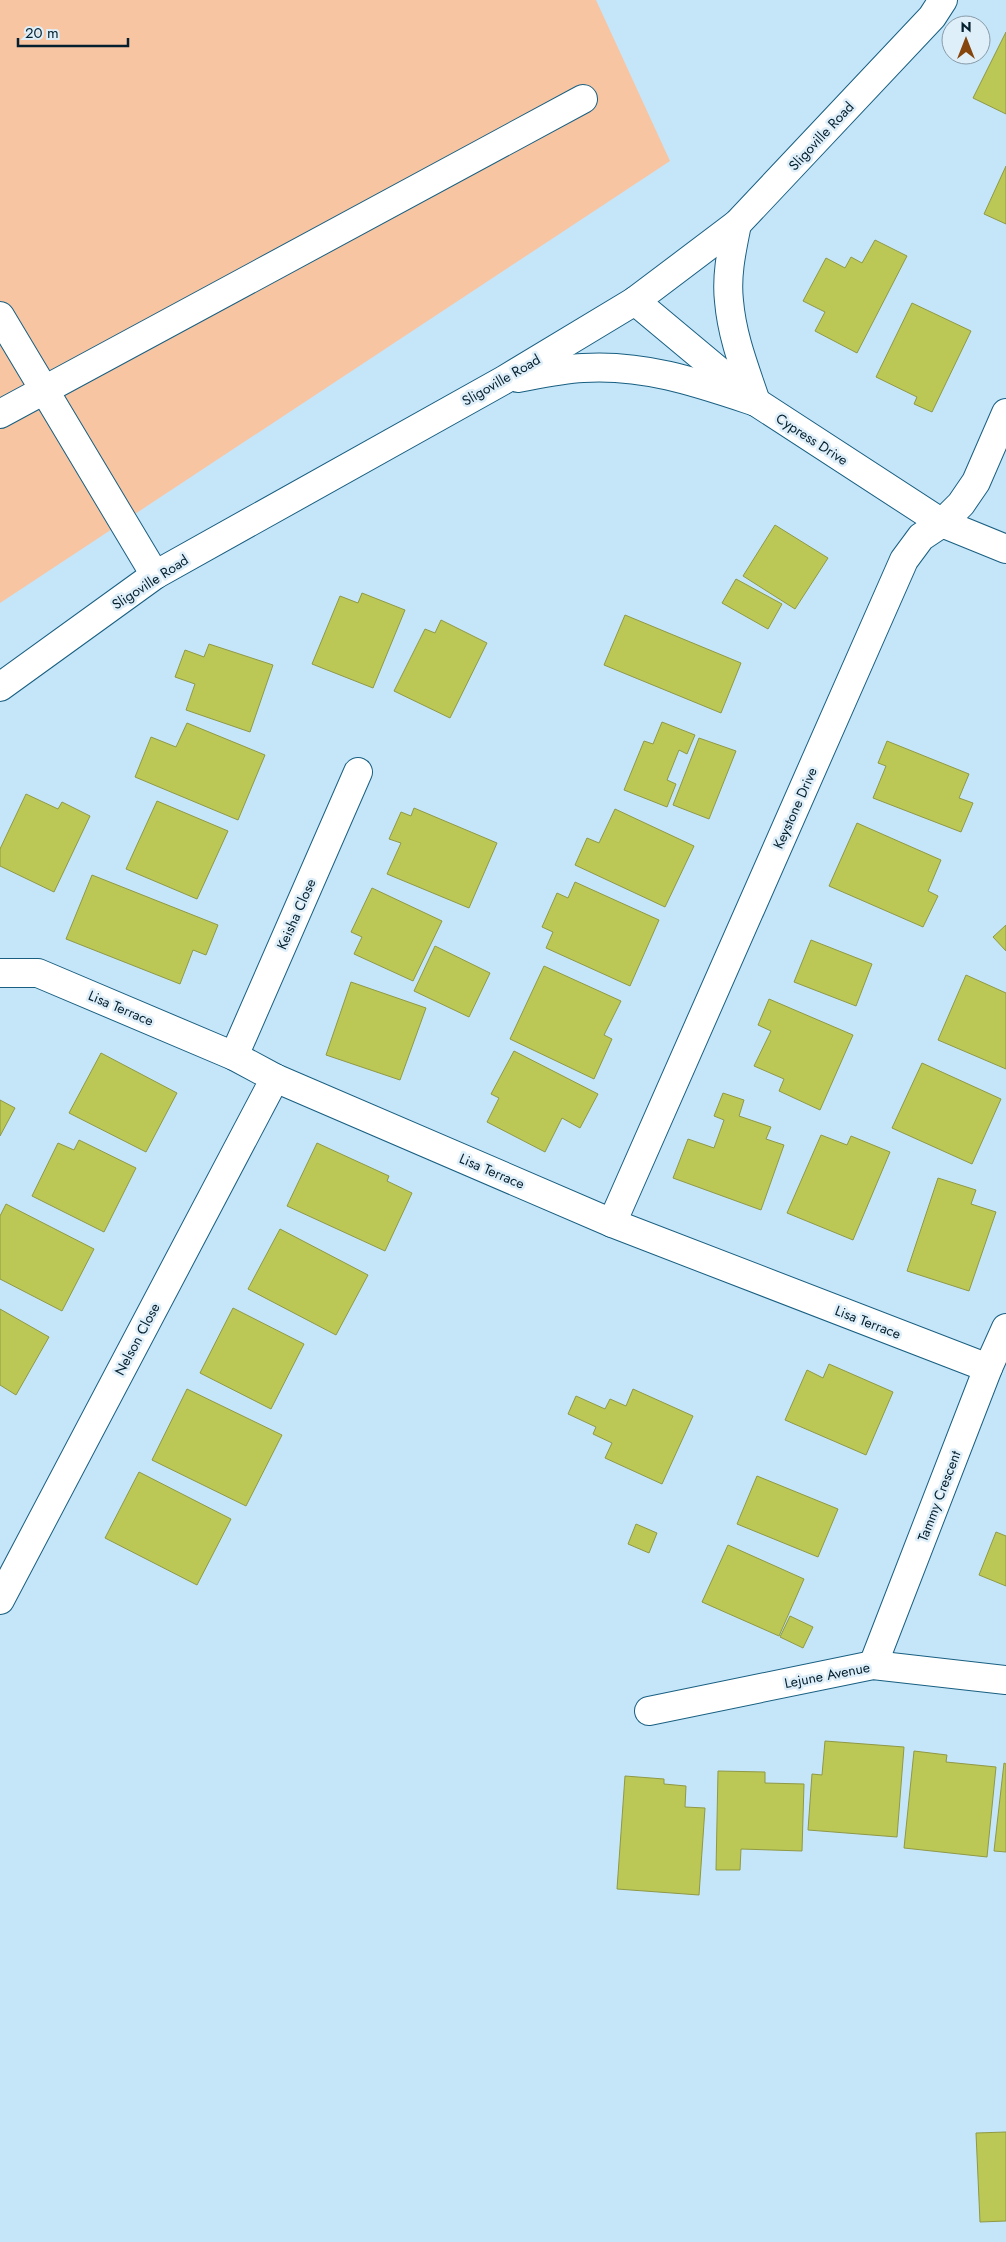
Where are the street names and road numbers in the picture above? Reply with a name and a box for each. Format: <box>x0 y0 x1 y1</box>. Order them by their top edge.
street label: Sligoville Road <box>784 97 858 175</box>
street label: Sligoville Road <box>458 349 544 411</box>
street label: Cypress Drive <box>772 408 852 470</box>
street label: Sligoville Road <box>108 550 192 614</box>
street label: Keystone Drive <box>768 764 822 852</box>
street label: Keisha Close <box>271 875 321 953</box>
street label: Lisa Terrace <box>85 985 157 1031</box>
street label: Lisa Terrace <box>456 1148 528 1194</box>
street label: Nelson Close <box>110 1299 164 1379</box>
street label: Lisa Terrace <box>832 1300 904 1344</box>
street label: Tammy Crescent <box>913 1447 966 1544</box>
street label: Lejune Avenue <box>783 1657 871 1693</box>

